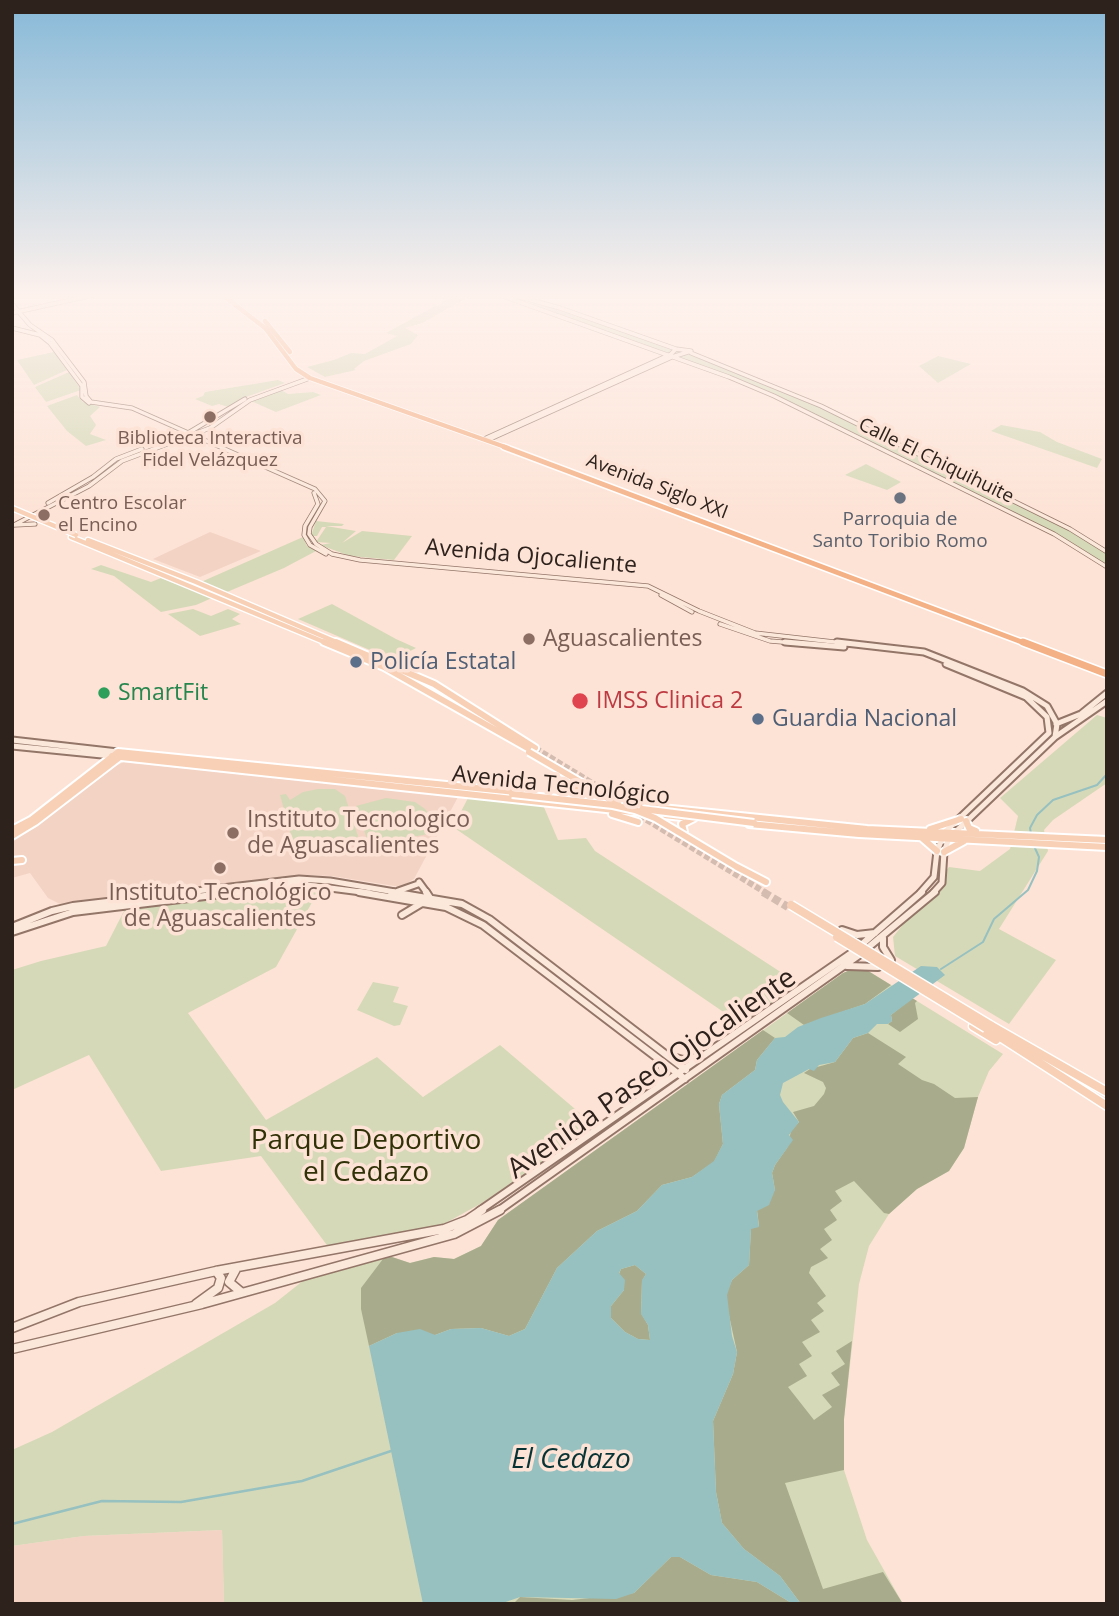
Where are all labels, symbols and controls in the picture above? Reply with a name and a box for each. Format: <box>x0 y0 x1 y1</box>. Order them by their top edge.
marker: Biblioteca Interactiva Fidel Velázquez <box>202 409 218 425</box>
street label: Calle El Chiquihuite <box>855 413 1017 509</box>
place label: Biblioteca Interactiva Fidel Velázquez <box>117 428 303 472</box>
street label: Avenida Siglo XXI <box>583 450 731 524</box>
marker: Parroquia de Santo Toribio Romo <box>892 490 908 506</box>
place label: Centro Escolar el Encino <box>58 493 186 537</box>
marker: Centro Escolar el Encino <box>36 507 52 523</box>
place label: Parroquia de Santo Toribio Romo <box>812 509 988 553</box>
street label: Avenida Ojocaliente <box>424 534 638 580</box>
place label: Aguascalientes <box>543 625 702 653</box>
marker: Aguascalientes <box>521 631 537 647</box>
place label: Policía Estatal <box>370 648 516 676</box>
marker: Policía Estatal <box>348 654 364 670</box>
place label: SmartFit <box>118 679 208 707</box>
marker: SmartFit <box>96 685 112 701</box>
place label: IMSS Clinica 2 <box>596 687 743 715</box>
marker: IMSS Clinica 2 <box>570 691 590 711</box>
place label: Guardia Nacional <box>772 705 957 733</box>
marker: Guardia Nacional <box>750 711 766 727</box>
street label: Avenida Tecnológico <box>451 761 671 811</box>
place label: Instituto Tecnologico de Aguascalientes <box>247 806 470 860</box>
marker: Instituto Tecnologico de Aguascalientes <box>225 825 241 841</box>
marker: Instituto Tecnológico de Aguascalientes <box>212 860 228 876</box>
place label: Instituto Tecnológico de Aguascalientes <box>108 879 332 933</box>
street label: Avenida Paseo Ojocaliente <box>501 961 803 1187</box>
park label: Parque Deportivo el Cedazo <box>251 1124 481 1190</box>
water label: El Cedazo <box>511 1443 631 1477</box>

